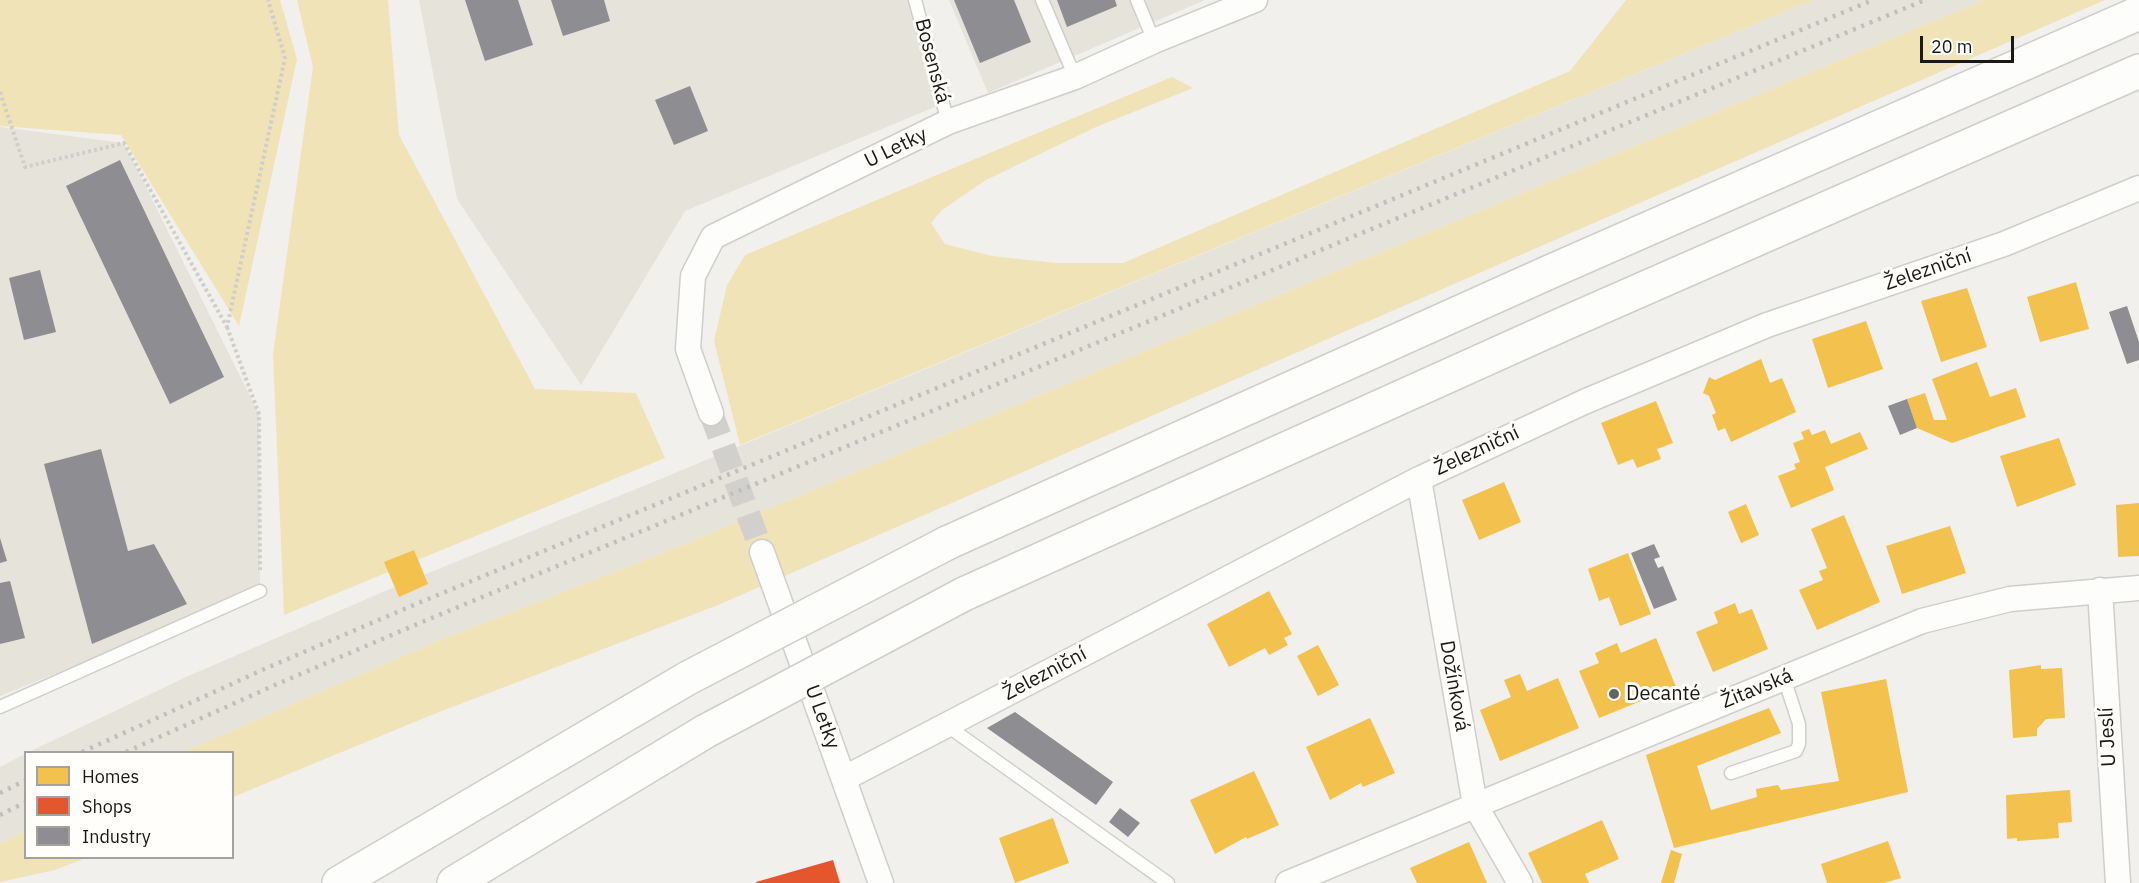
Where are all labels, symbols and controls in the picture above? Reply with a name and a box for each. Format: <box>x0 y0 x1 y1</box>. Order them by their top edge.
street label: Bosenská <box>909 16 955 106</box>
scale bar <box>1923 24 2018 62</box>
text: 20 m <box>1931 35 1973 58</box>
street label: U Letky <box>861 123 931 173</box>
street label: Železniční <box>1881 244 1975 296</box>
street label: Železniční <box>1431 421 1523 481</box>
street label: Dožínková <box>1434 639 1474 733</box>
street label: Železniční <box>999 642 1091 706</box>
street label: Žitavská <box>1718 664 1796 714</box>
street label: U Letky <box>799 682 845 752</box>
place label: Decanté <box>1626 682 1700 706</box>
marker: Decanté <box>1607 687 1621 701</box>
street label: U Jeslí <box>2094 707 2122 767</box>
legend <box>24 751 234 859</box>
text: Homes <box>82 765 139 788</box>
text: Shops <box>82 795 132 818</box>
text: Industry <box>82 825 151 848</box>

